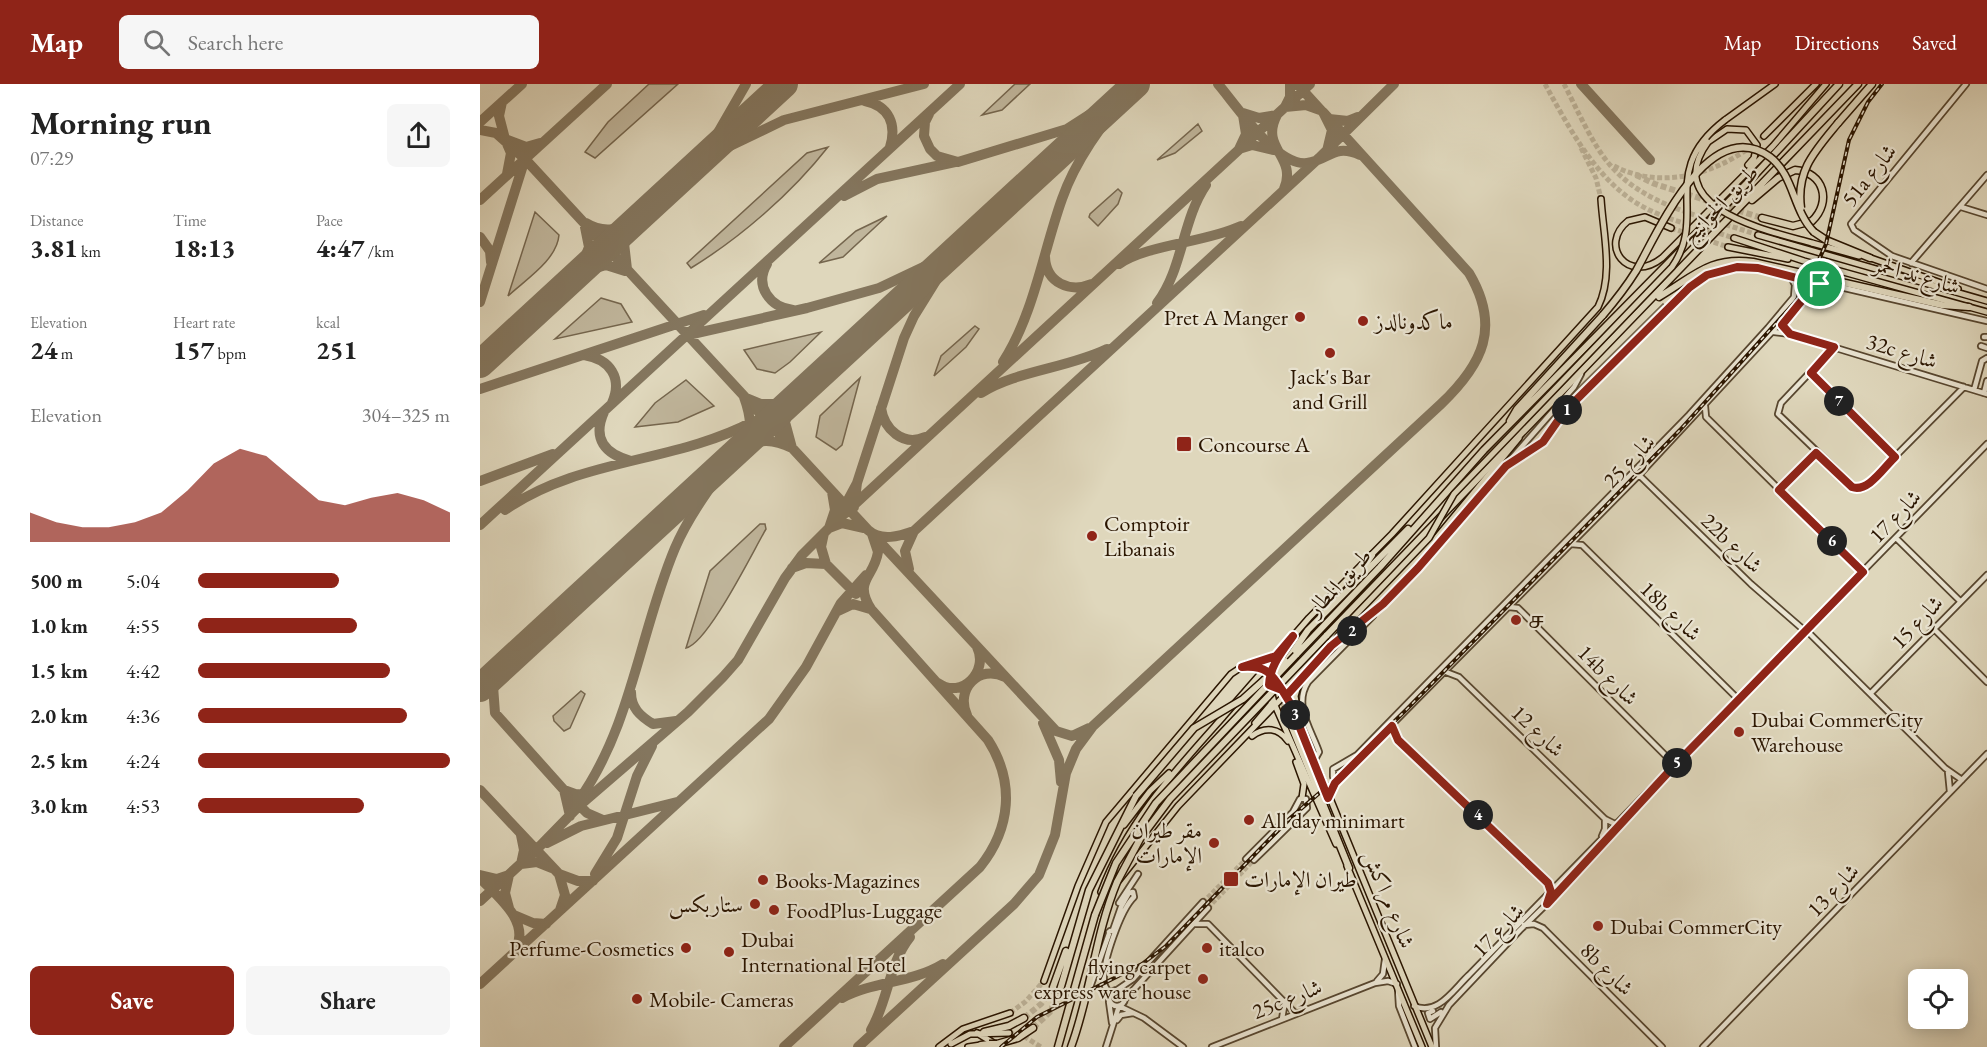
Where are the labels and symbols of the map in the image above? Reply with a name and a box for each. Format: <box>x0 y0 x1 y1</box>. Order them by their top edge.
street label: 51a شارع <box>1835 138 1906 215</box>
street label: طريق الخوانيج <box>1675 158 1769 253</box>
street label: شارع ند الحمر <box>1868 248 1963 305</box>
pin <box>1794 258 1845 309</box>
place label: Pret A Manger <box>1164 303 1289 332</box>
place label: ماكدونالدز <box>1373 307 1453 336</box>
marker: Pret A Manger <box>1293 310 1307 324</box>
marker: ماكدونالدز <box>1356 314 1370 328</box>
street label: 32c شارع <box>1862 327 1941 379</box>
marker: Jack's Bar and Grill <box>1323 346 1337 360</box>
place label: Jack's Bar and Grill <box>1288 362 1371 416</box>
pin: 7 <box>1824 386 1854 416</box>
pin: 1 <box>1552 395 1582 425</box>
street label: شارع 25 <box>1596 428 1664 497</box>
place label: Concourse A <box>1198 430 1311 459</box>
marker: Concourse A <box>1175 435 1193 453</box>
street label: شارع 17 <box>1862 483 1930 552</box>
street label: 22b شارع <box>1692 506 1769 582</box>
place label: Comptoir Libanais <box>1104 509 1190 563</box>
pin: 6 <box>1817 526 1847 556</box>
marker: Comptoir Libanais <box>1085 529 1099 543</box>
street label: طريق المطار <box>1299 542 1378 624</box>
street label: 18b شارع <box>1631 574 1708 650</box>
street label: شارع 15 <box>1884 589 1952 658</box>
place label: ச <box>1528 606 1544 635</box>
marker: ச <box>1509 613 1523 627</box>
pin: 2 <box>1337 616 1367 646</box>
street label: 14b شارع <box>1568 638 1645 715</box>
street label: شارع 12 <box>1502 698 1571 766</box>
pin: 3 <box>1280 700 1310 730</box>
place label: Dubai CommerCity Warehouse <box>1751 705 1923 759</box>
marker: Dubai CommerCity Warehouse <box>1732 725 1746 739</box>
pin: 5 <box>1662 748 1692 778</box>
pin: 4 <box>1463 800 1493 830</box>
place label: All day minimart <box>1260 806 1405 835</box>
marker: All day minimart <box>1242 813 1256 827</box>
place label: مقر طيران الإمارات <box>1131 816 1202 872</box>
marker: مقر طيران الإمارات <box>1207 836 1221 850</box>
street label: شارع مراكش <box>1352 846 1422 954</box>
street label: شارع 13 <box>1800 857 1868 926</box>
place label: طيران الإمارات <box>1244 865 1357 896</box>
place label: Books-Magazines <box>775 866 920 895</box>
marker: طيران الإمارات <box>1222 870 1240 888</box>
marker: Books-Magazines <box>756 873 770 887</box>
place label: ستاربكس <box>669 890 743 920</box>
place label: FoodPlus-Luggage <box>786 896 943 925</box>
marker: ستاربكس <box>748 897 762 911</box>
street label: شارع 17 <box>1465 897 1533 966</box>
marker: FoodPlus-Luggage <box>767 903 781 917</box>
place label: Dubai CommerCity <box>1610 912 1782 941</box>
marker: Dubai CommerCity <box>1591 919 1605 933</box>
place label: Dubai International Hotel <box>741 925 906 979</box>
place label: Perfume-Cosmetics <box>509 934 674 963</box>
place label: italco <box>1219 934 1265 963</box>
street label: 8b شارع <box>1571 936 1640 1005</box>
marker: Perfume-Cosmetics <box>679 941 693 955</box>
marker: italco <box>1200 941 1214 955</box>
marker: Dubai International Hotel <box>722 945 736 959</box>
place label: flying carpet express ware house <box>1034 952 1191 1006</box>
marker: flying carpet express ware house <box>1196 972 1210 986</box>
street label: 25c شارع <box>1248 972 1328 1030</box>
place label: Mobile- Cameras <box>649 985 794 1014</box>
marker: Mobile- Cameras <box>630 992 644 1006</box>

